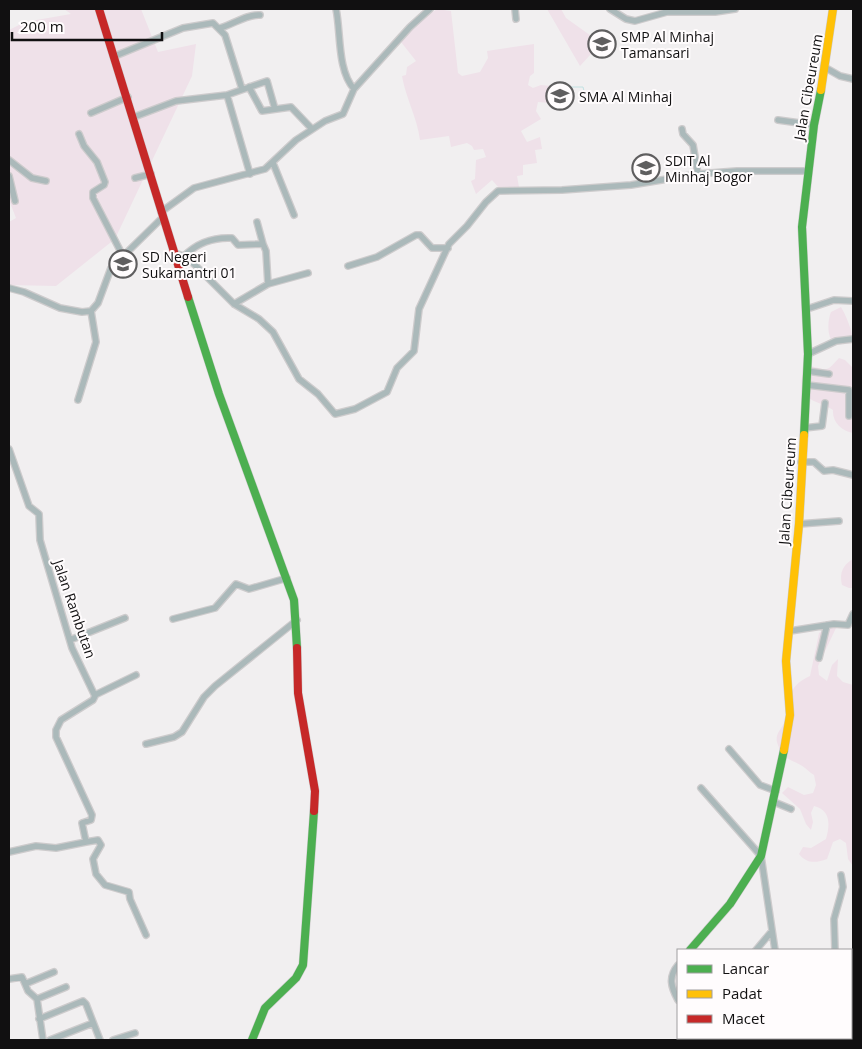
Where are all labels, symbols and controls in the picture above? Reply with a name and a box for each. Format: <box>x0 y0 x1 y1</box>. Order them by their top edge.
scale bar <box>12 10 162 42</box>
text: 200 m <box>20 16 64 36</box>
place label: SMP Al Minhaj Tamansari <box>621 27 714 62</box>
school or university icon: SMP Al Minhaj Tamansari <box>587 29 617 59</box>
street label: Jalan Cibeureum <box>789 32 827 144</box>
school or university icon: SMA Al Minhaj <box>545 81 575 111</box>
place label: SMA Al Minhaj <box>579 87 672 106</box>
place label: SDIT Al Minhaj Bogor <box>665 151 753 186</box>
school or university icon: SDIT Al Minhaj Bogor <box>631 153 661 183</box>
place label: SD Negeri Sukamantri 01 <box>142 247 237 282</box>
school or university icon: SD Negeri Sukamantri 01 <box>108 249 138 279</box>
street label: Jalan Cibeureum <box>774 437 800 547</box>
street label: Jalan Rambutan <box>49 555 101 661</box>
legend <box>677 949 852 1039</box>
text: Lancar <box>722 958 769 978</box>
text: Padat <box>722 983 762 1003</box>
text: Macet <box>722 1008 765 1028</box>

